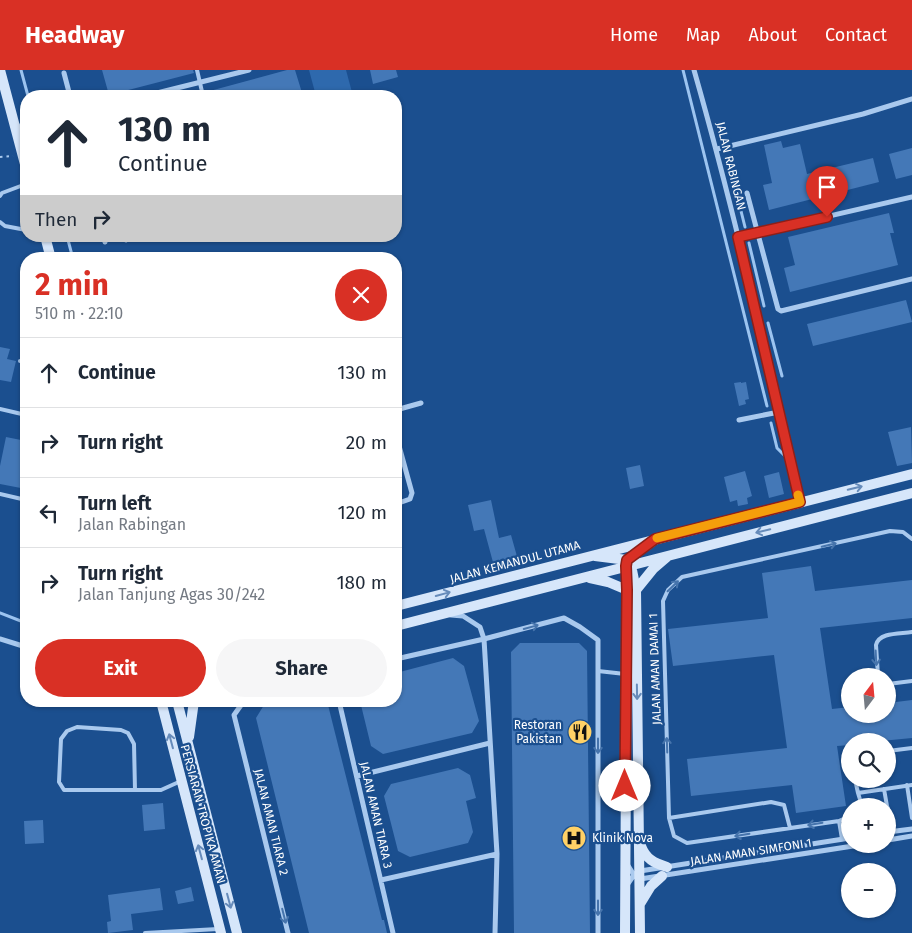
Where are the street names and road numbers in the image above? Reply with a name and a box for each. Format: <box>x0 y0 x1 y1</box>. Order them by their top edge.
street label: JALAN RABINGAN <box>713 120 749 212</box>
street label: JALAN KEMANDUL UTAMA <box>448 538 582 586</box>
street label: JALAN AMAN DAMAI 1 <box>646 613 664 725</box>
street label: PERSIARAN TROPIKA AMAN <box>178 743 228 885</box>
street label: JALAN AMAN TIARA 3 <box>357 760 395 870</box>
street label: JALAN AMAN TIARA 2 <box>251 767 291 877</box>
street label: JALAN AMAN SIMFONI 1 <box>689 835 813 869</box>

